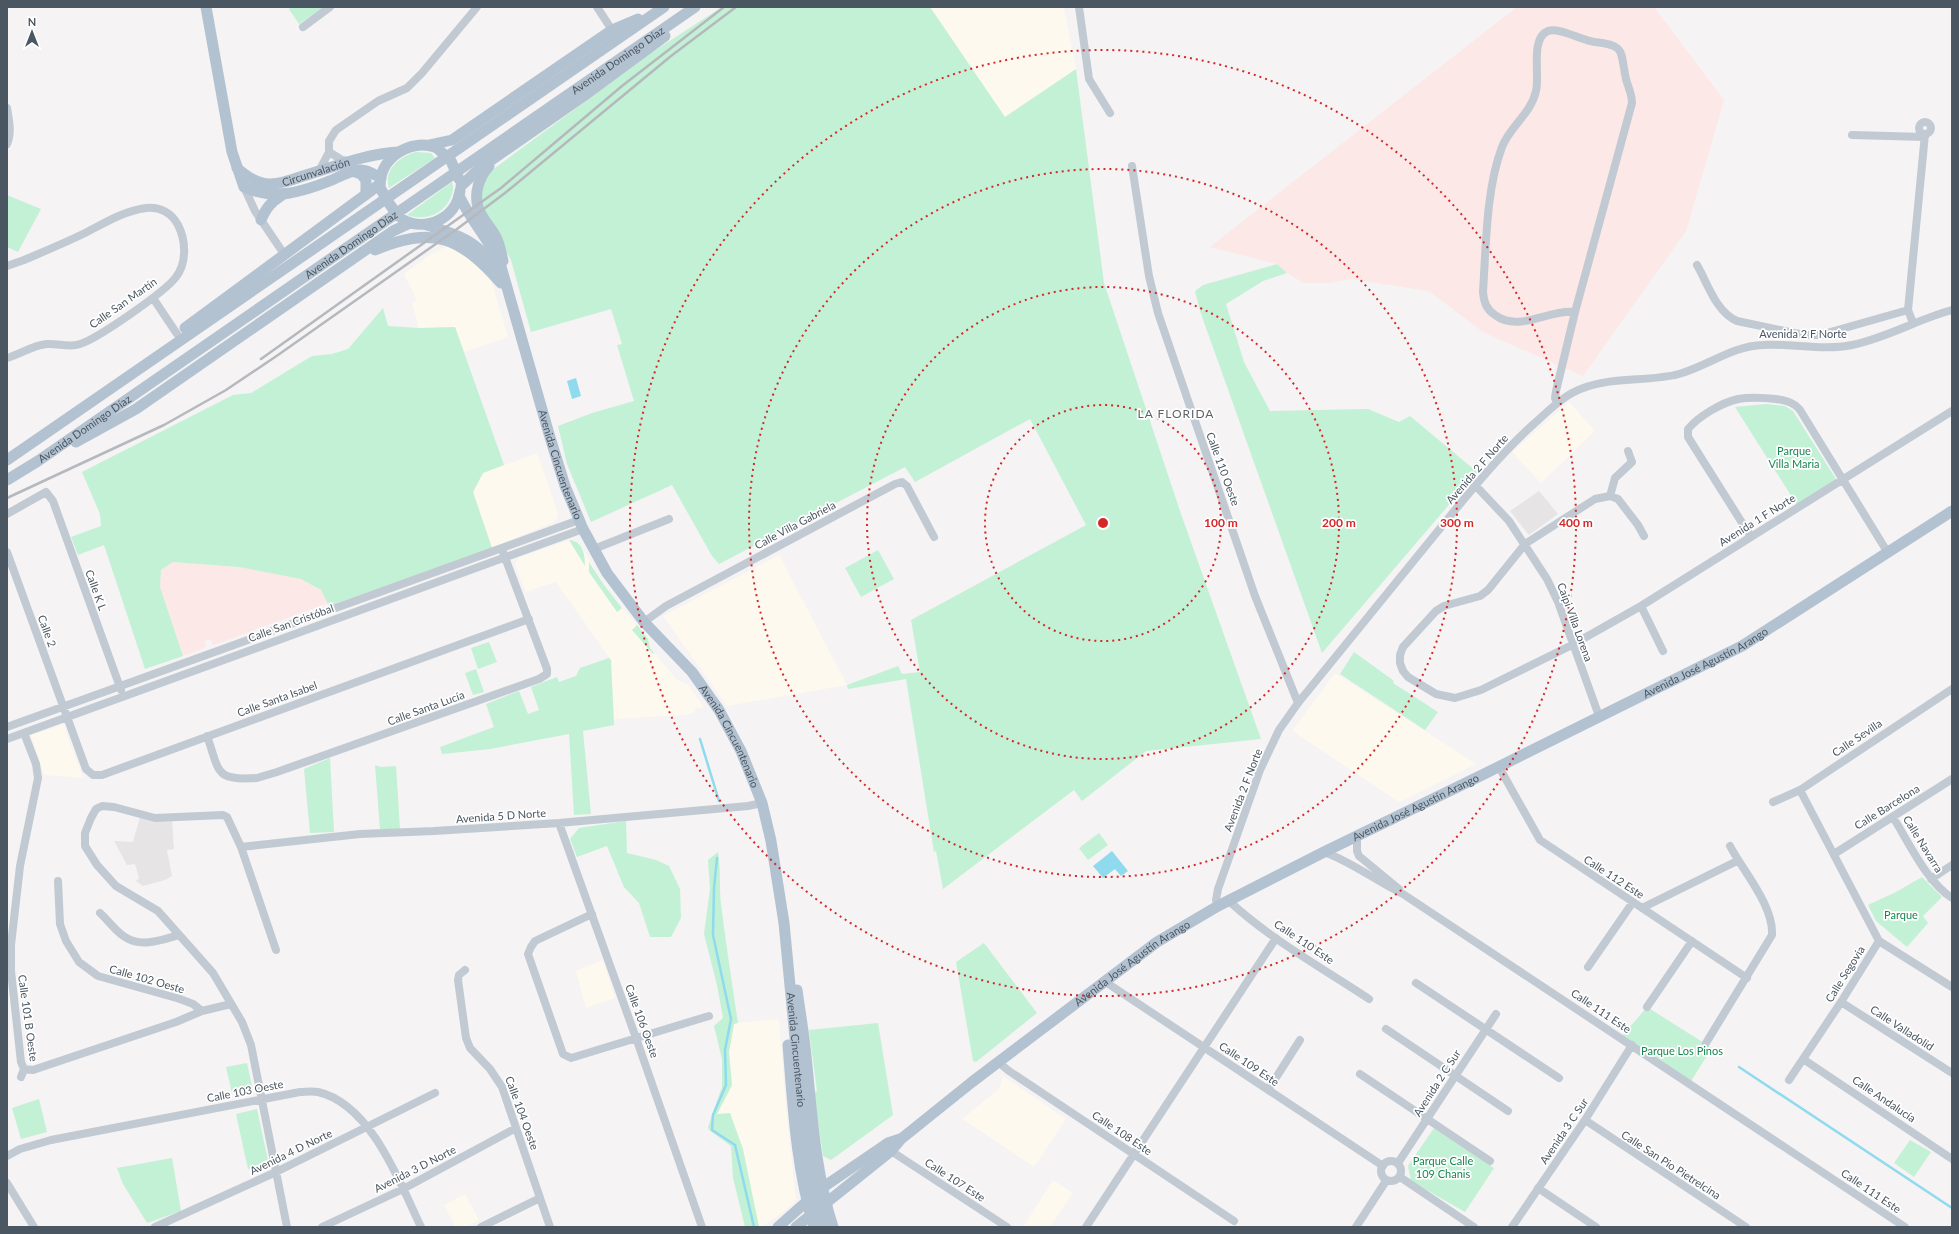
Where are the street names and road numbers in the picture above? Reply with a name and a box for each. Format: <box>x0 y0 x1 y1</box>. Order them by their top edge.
street label: Avenida Domingo Díaz <box>568 23 666 97</box>
street label: Circunvalación <box>280 155 351 188</box>
street label: Avenida Domingo Díaz <box>302 208 400 281</box>
street label: Calle San Martín <box>86 275 159 331</box>
street label: Avenida 2 F Norte <box>1759 327 1847 340</box>
street label: Avenida Domingo Díaz <box>35 392 133 465</box>
street label: Avenida Cincuentenario <box>536 408 585 521</box>
street label: Calle 110 Oeste <box>1204 430 1243 508</box>
street label: Avenida 2 F Norte <box>1443 431 1510 506</box>
street label: Avenida 1 F Norte <box>1716 491 1798 548</box>
street label: Calle Villa Gabriela <box>752 498 838 551</box>
street label: Calle K L <box>83 568 110 612</box>
street label: Caipi Villa Lorena <box>1555 581 1596 663</box>
street label: Calle San Cristóbal <box>246 601 335 644</box>
street label: Calle 2 <box>36 613 59 649</box>
street label: Avenida José Agustín Arango <box>1641 624 1770 700</box>
street label: Calle Santa Isabel <box>235 678 319 719</box>
street label: Avenida Cincuentenario <box>697 682 762 790</box>
street label: Calle Santa Lucía <box>385 688 466 728</box>
street label: Calle Sevilla <box>1829 716 1884 759</box>
street label: Avenida 2 F Norte <box>1221 746 1264 833</box>
street label: Avenida José Agustín Arango <box>1350 771 1481 843</box>
street label: Calle Barcelona <box>1852 781 1922 832</box>
street label: Avenida 5 D Norte <box>456 806 547 825</box>
street label: Calle Navarra <box>1901 813 1946 875</box>
street label: Calle 112 Este <box>1582 852 1647 901</box>
street label: Avenida José Agustín Arango <box>1071 917 1192 1008</box>
street label: Calle 110 Este <box>1272 917 1337 966</box>
street label: Calle Segovia <box>1822 943 1867 1004</box>
street label: Calle 102 Oeste <box>108 962 186 996</box>
street label: Calle 101 B Oeste <box>16 974 41 1062</box>
street label: Calle 106 Oeste <box>623 982 662 1060</box>
street label: Calle 111 Este <box>1569 986 1634 1035</box>
street label: Avenida Cincuentenario <box>785 992 809 1108</box>
street label: Calle Valladolid <box>1868 1002 1936 1053</box>
street label: Calle 109 Este <box>1217 1039 1282 1088</box>
street label: Avenida 2 C Sur <box>1410 1047 1463 1119</box>
street label: Calle Andalucía <box>1850 1073 1918 1125</box>
street label: Calle 104 Oeste <box>503 1074 542 1152</box>
street label: Calle 103 Oeste <box>206 1077 284 1104</box>
street label: Avenida 3 C Sur <box>1537 1095 1590 1166</box>
street label: Calle 108 Este <box>1090 1108 1155 1157</box>
street label: Avenida 4 D Norte <box>247 1126 334 1177</box>
street label: Calle San Pio Pietrelcina <box>1619 1128 1723 1202</box>
street label: Avenida 3 D Norte <box>372 1142 458 1195</box>
street label: Calle 107 Este <box>923 1155 988 1204</box>
street label: Calle 111 Este <box>1839 1166 1904 1215</box>

